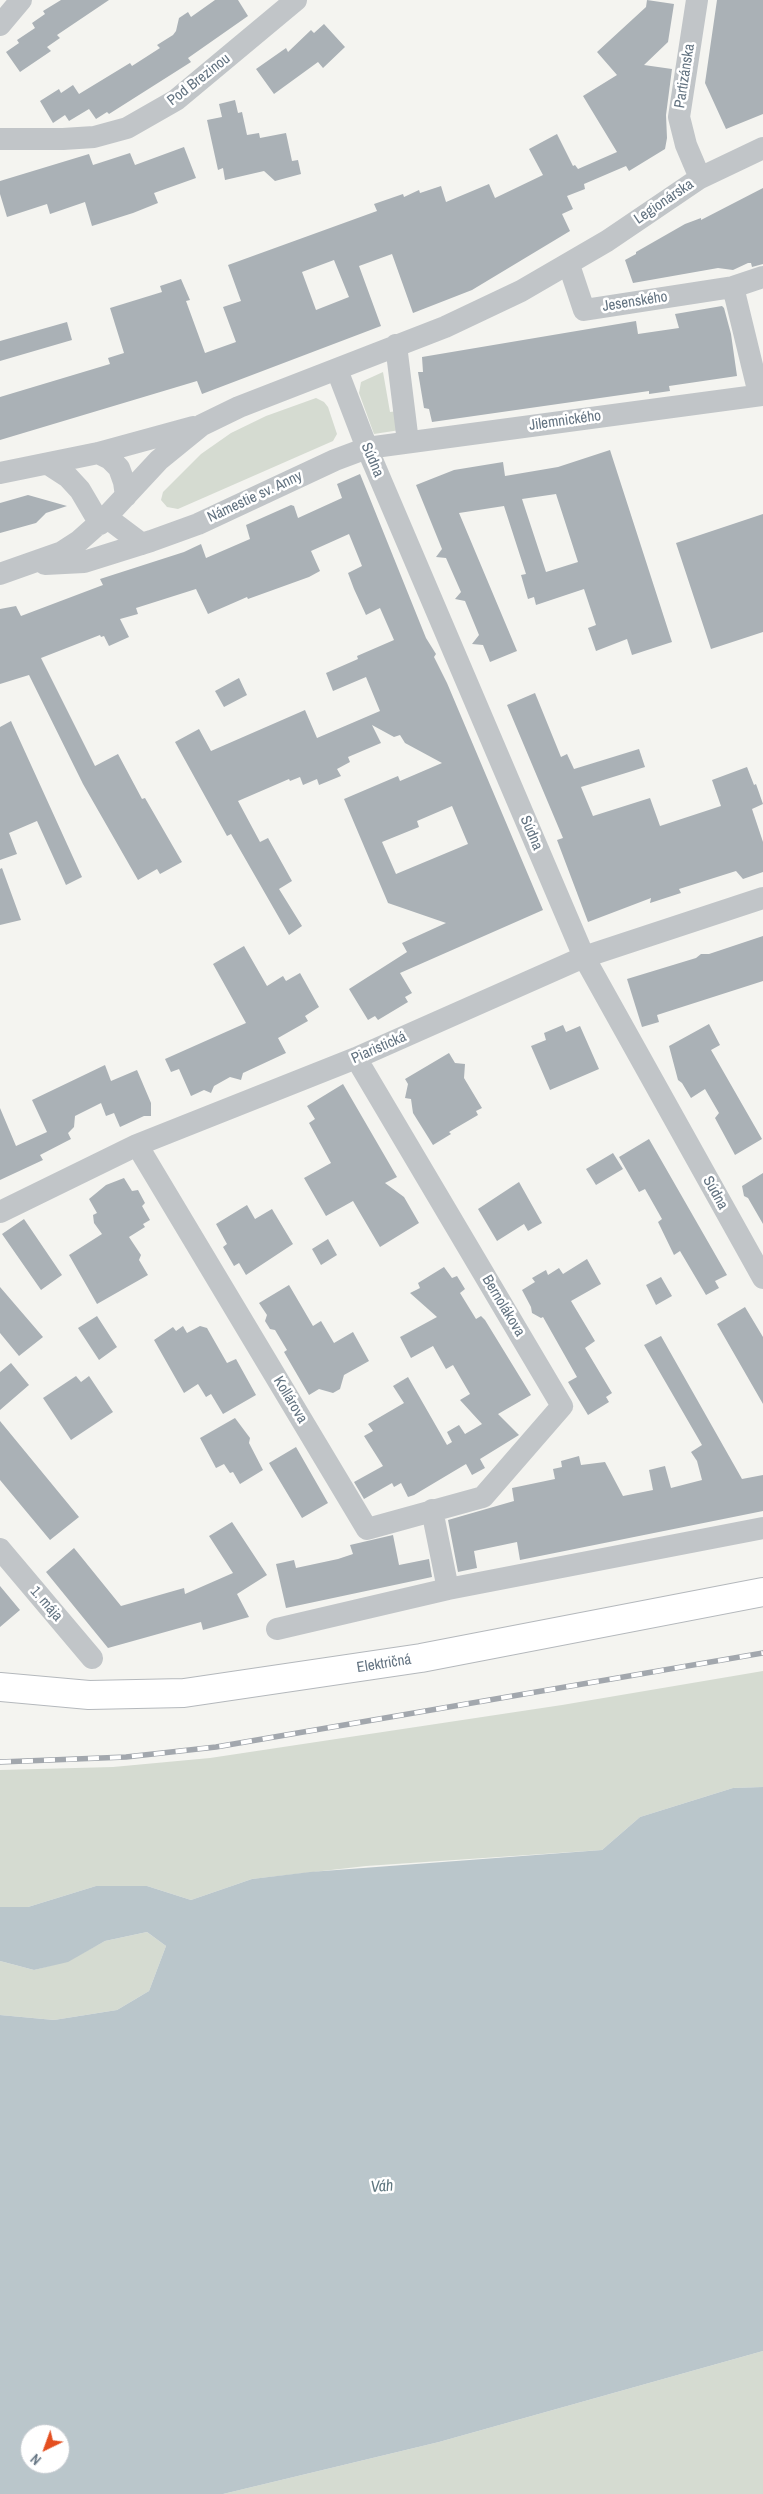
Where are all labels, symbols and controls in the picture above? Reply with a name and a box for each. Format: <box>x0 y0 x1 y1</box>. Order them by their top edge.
street label: Partizánska <box>671 43 699 109</box>
street label: Pod Brezinou <box>164 50 234 110</box>
street label: Legionárska <box>631 176 697 228</box>
street label: Jesenského <box>601 288 669 316</box>
street label: Jilemnického <box>528 407 602 435</box>
street label: Súdna <box>357 440 387 480</box>
street label: Námestie sv. Anny <box>205 467 305 527</box>
street label: Súdna <box>516 813 546 853</box>
street label: Piaristická <box>349 1028 409 1068</box>
street label: Súdna <box>699 1173 731 1213</box>
street label: Bernolákova <box>478 1272 528 1340</box>
street label: Kollárova <box>269 1373 311 1427</box>
street label: 1. mája <box>26 1583 66 1625</box>
street label: Električná <box>356 1651 412 1677</box>
water label: Váh <box>370 2177 394 2197</box>
north arrow <box>20 2424 70 2474</box>
text: N <box>27 2450 45 2469</box>

